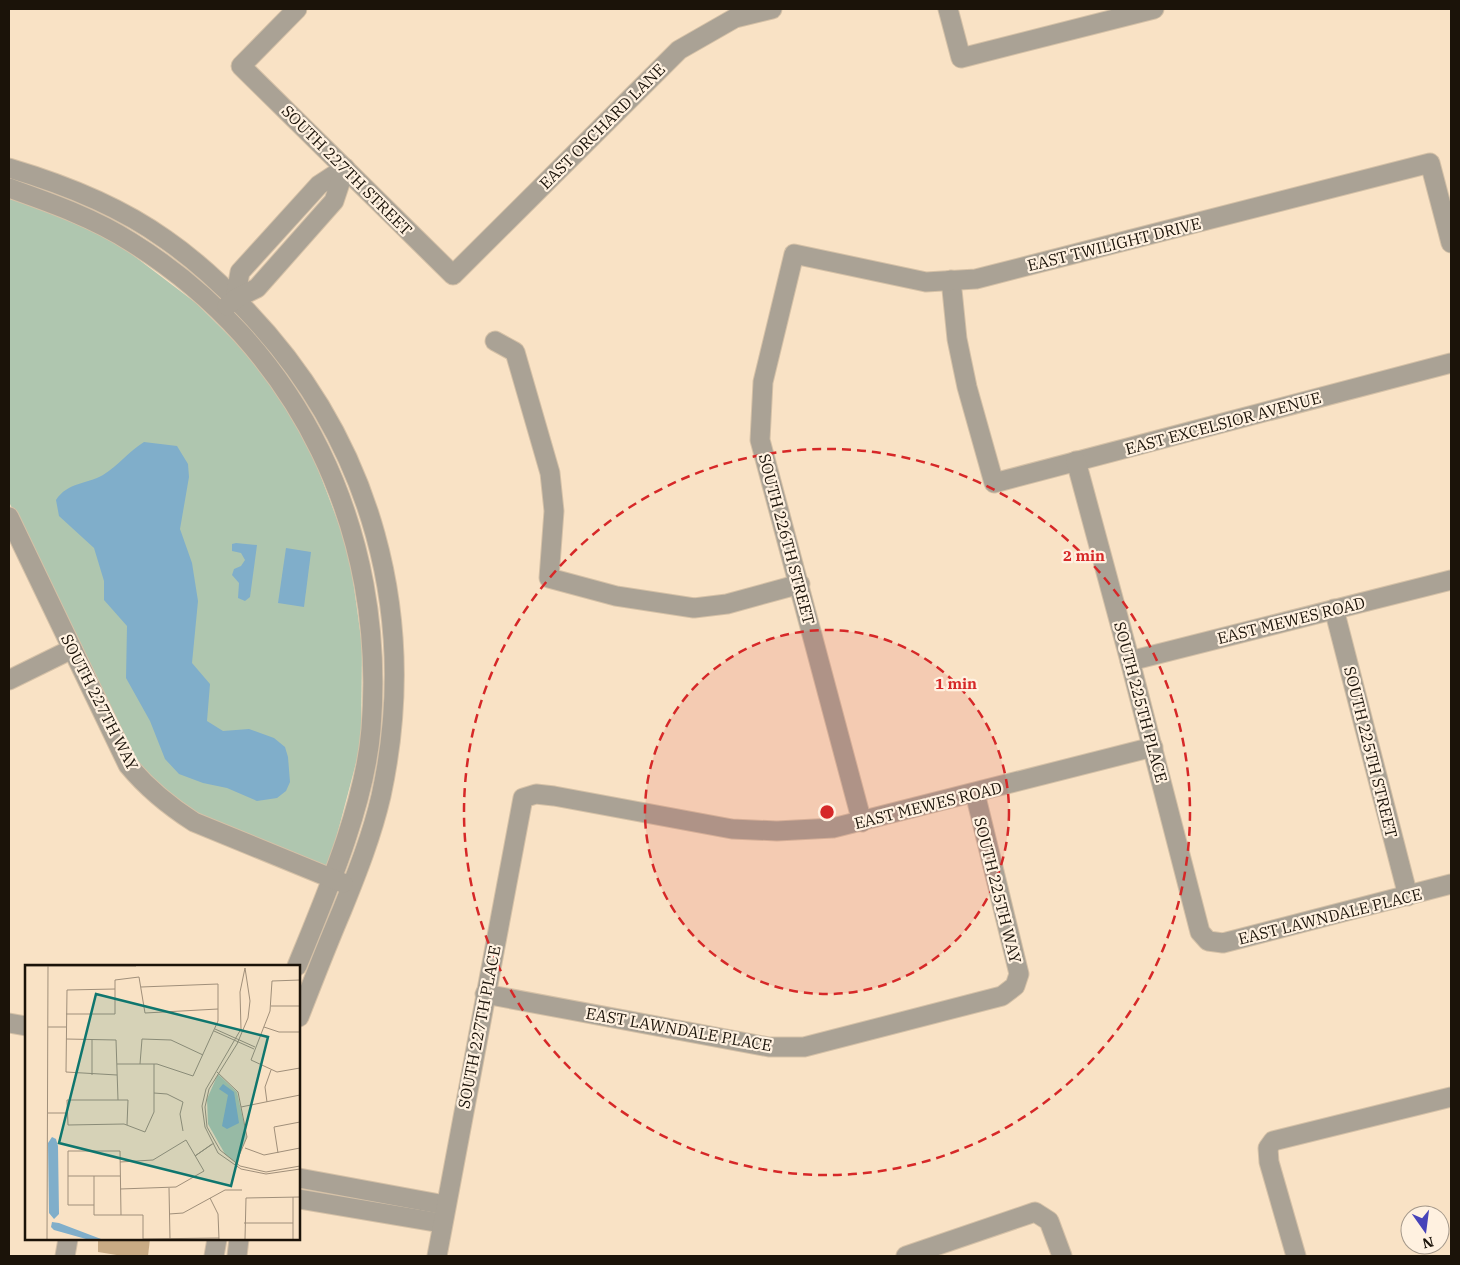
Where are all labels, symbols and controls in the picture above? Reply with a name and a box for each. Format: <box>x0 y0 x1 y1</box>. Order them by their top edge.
street label: EAST ORCHARD LANE <box>535 59 669 193</box>
street label: SOUTH 227TH STREET <box>278 101 416 239</box>
street label: EAST TWILIGHT DRIVE <box>1025 213 1203 275</box>
street label: EAST EXCELSIOR AVENUE <box>1123 387 1323 459</box>
street label: SOUTH 226TH STREET <box>755 451 819 627</box>
text: 2 min <box>1063 546 1105 565</box>
street label: EAST MEWES ROAD <box>1215 592 1367 648</box>
street label: SOUTH 225TH PLACE <box>1110 619 1172 785</box>
street label: SOUTH 227TH WAY <box>57 631 143 773</box>
street label: SOUTH 225TH STREET <box>1340 664 1402 840</box>
text: 1 min <box>935 674 977 693</box>
street label: EAST MEWES ROAD <box>852 777 1004 833</box>
centre of rings <box>818 803 836 821</box>
street label: SOUTH 225TH WAY <box>970 815 1026 965</box>
street label: EAST LAWNDALE PLACE <box>1236 883 1424 949</box>
street label: SOUTH 227TH PLACE <box>453 944 505 1110</box>
inset map <box>25 965 300 1240</box>
street label: EAST LAWNDALE PLACE <box>584 1003 774 1055</box>
north arrow <box>1400 1205 1450 1255</box>
text: N <box>1421 1233 1436 1253</box>

